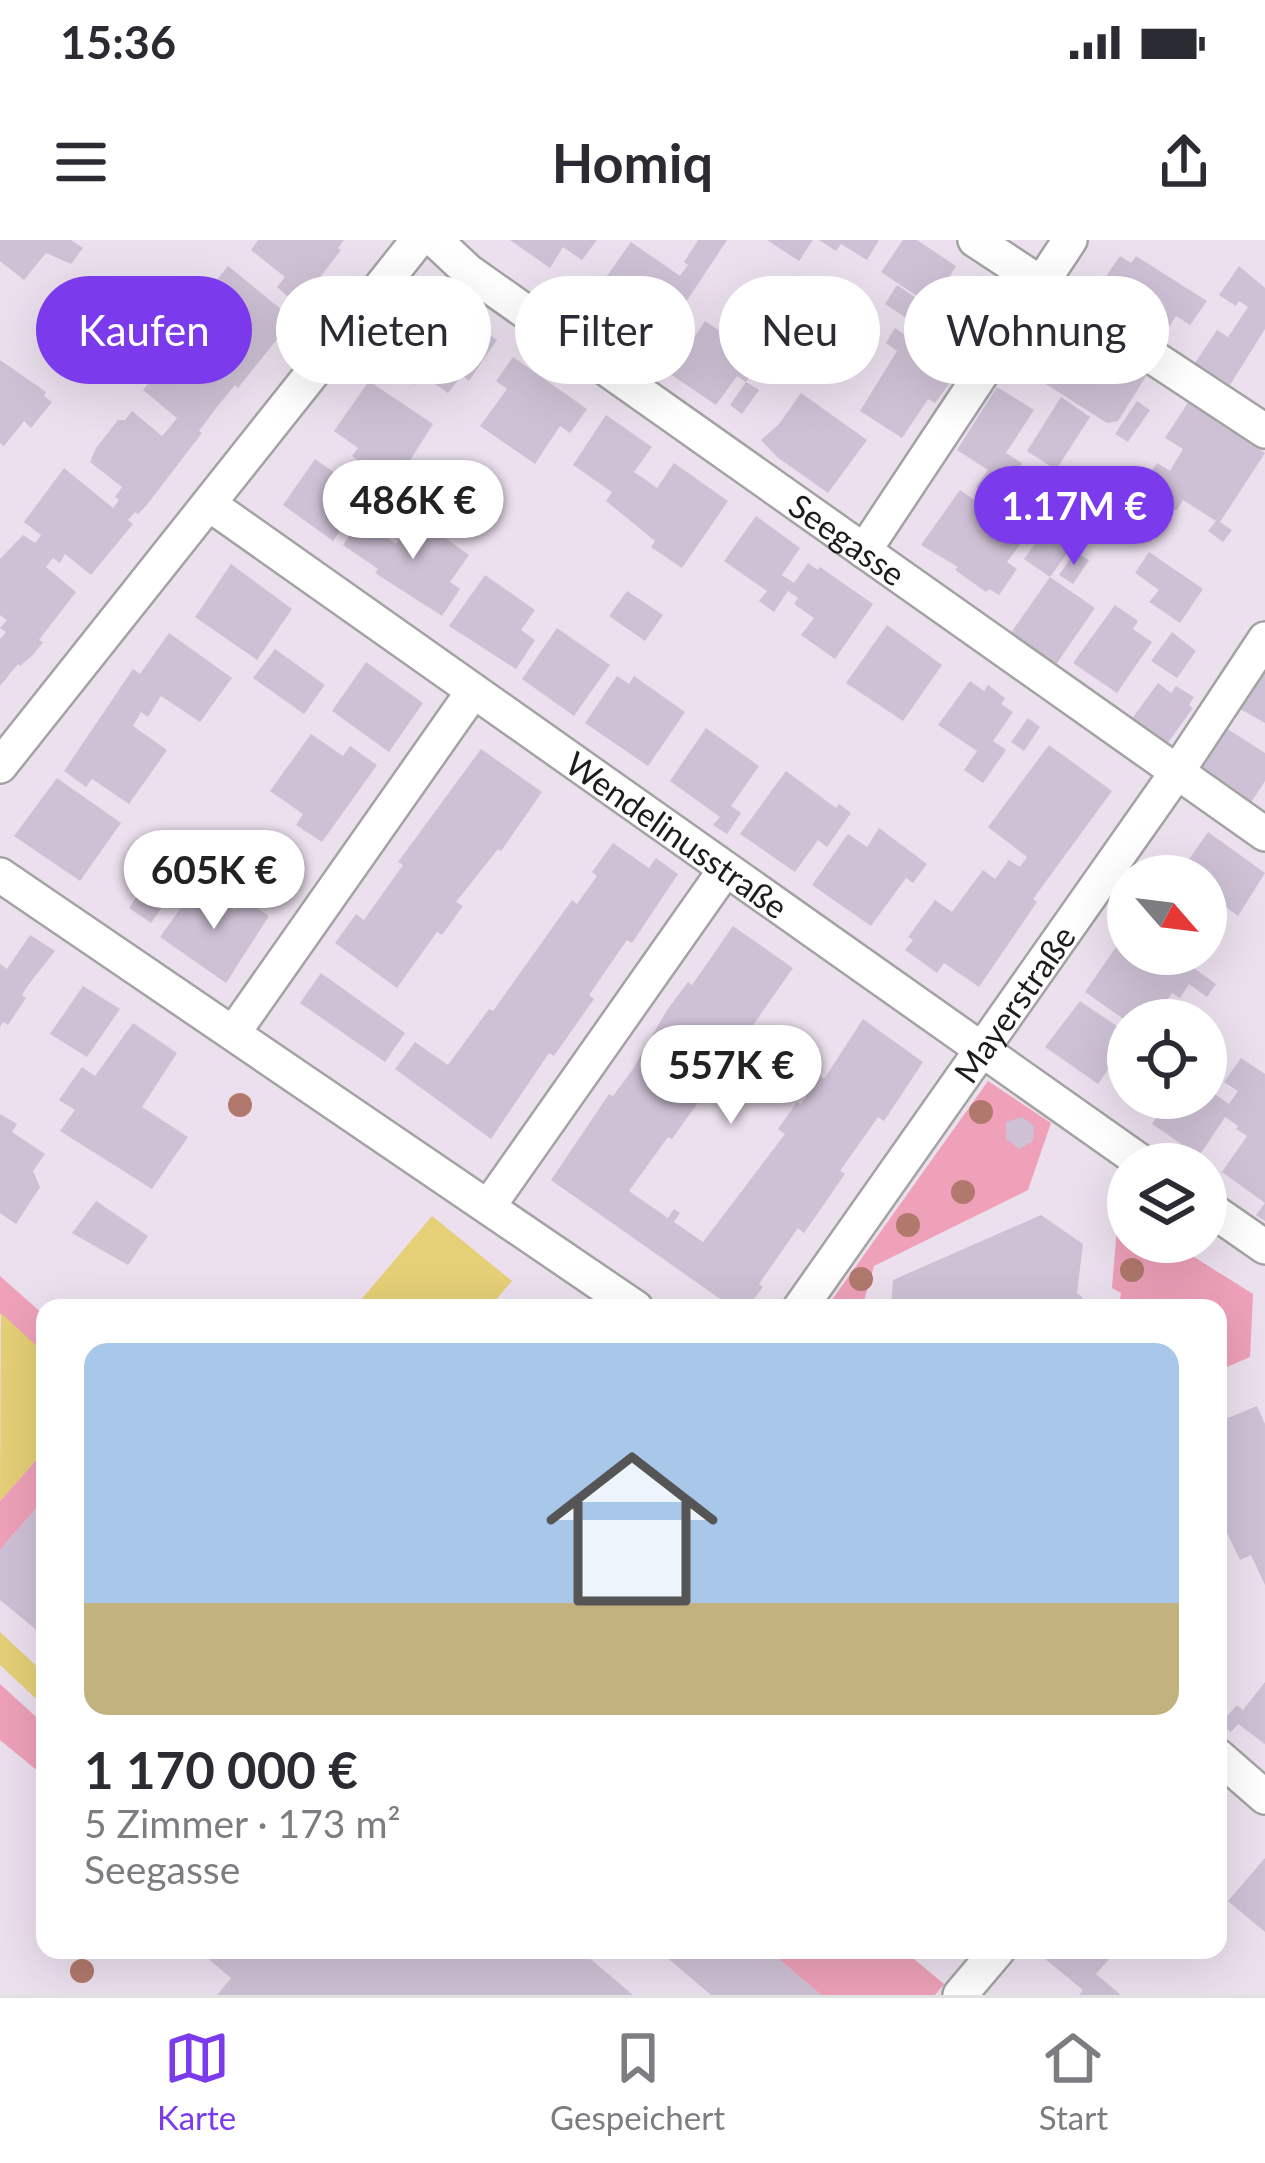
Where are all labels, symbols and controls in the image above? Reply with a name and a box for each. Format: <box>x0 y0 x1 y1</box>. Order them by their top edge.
text: 15:36 <box>60 15 176 69</box>
icon: menu <box>48 129 114 195</box>
icon: share <box>1151 129 1217 195</box>
text: Homiq <box>552 130 713 195</box>
chip: Kaufen <box>36 276 252 384</box>
chip: Mieten <box>276 276 491 384</box>
chip: Filter <box>515 276 695 384</box>
chip: Neu <box>719 276 880 384</box>
chip: Wohnung <box>904 276 1169 384</box>
pin: 486K € <box>315 460 511 562</box>
pin: 1.17M € <box>963 466 1185 568</box>
text: 486K € <box>350 476 476 522</box>
text: 1.17M € <box>1001 482 1147 528</box>
street label: Seegasse <box>782 485 913 594</box>
street label: Wendelinusstraße <box>559 743 796 926</box>
pin: 605K € <box>116 830 312 932</box>
text: 605K € <box>151 846 277 892</box>
north arrow <box>1107 855 1227 975</box>
map controls <box>1107 855 1227 1263</box>
street label: Mayerstraße <box>945 917 1083 1090</box>
button: locate <box>1107 999 1227 1119</box>
pin: 557K € <box>633 1025 829 1127</box>
text: 557K € <box>668 1041 794 1087</box>
button: layers <box>1107 1143 1227 1263</box>
icon: home <box>524 1421 740 1637</box>
text: 1 170 000 € <box>84 1739 358 1800</box>
text: 5 Zimmer · 173 m² <box>84 1800 401 1846</box>
text: Seegasse <box>84 1846 240 1892</box>
tab: Karte <box>157 2025 236 2137</box>
tab: Gespeichert <box>550 2025 725 2137</box>
tab: Start <box>1039 2025 1108 2137</box>

